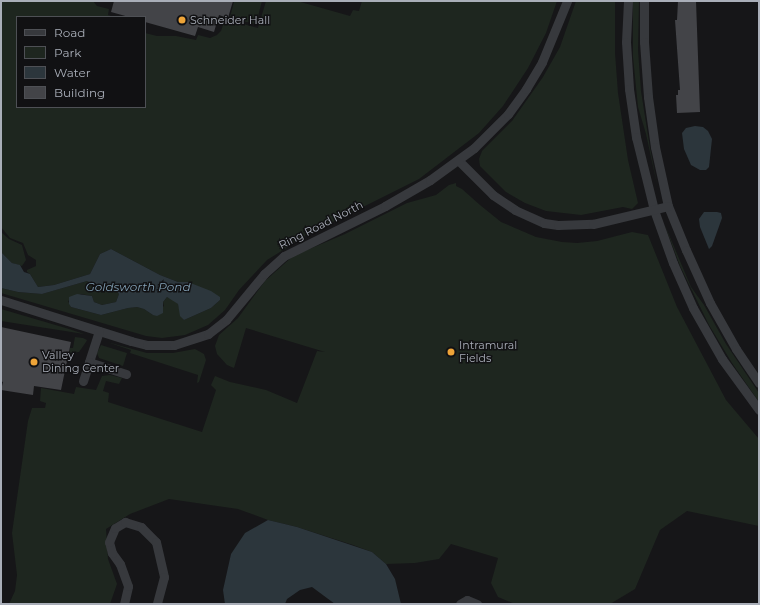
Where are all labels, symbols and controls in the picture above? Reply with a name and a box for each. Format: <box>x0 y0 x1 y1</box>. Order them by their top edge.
place label: Schneider Hall <box>190 13 270 27</box>
marker: Schneider Hall <box>177 15 187 25</box>
legend <box>16 16 146 108</box>
text: Road <box>54 25 85 40</box>
text: Park <box>54 45 81 60</box>
text: Water <box>54 65 90 80</box>
text: Building <box>54 85 105 100</box>
street label: Ring Road North <box>277 198 365 252</box>
water label: Goldsworth Pond <box>85 280 191 294</box>
place label: Intramural Fields <box>459 339 517 365</box>
marker: Intramural Fields <box>446 347 456 357</box>
place label: Valley Dining Center <box>42 349 119 375</box>
marker: Valley Dining Center <box>29 357 39 367</box>

